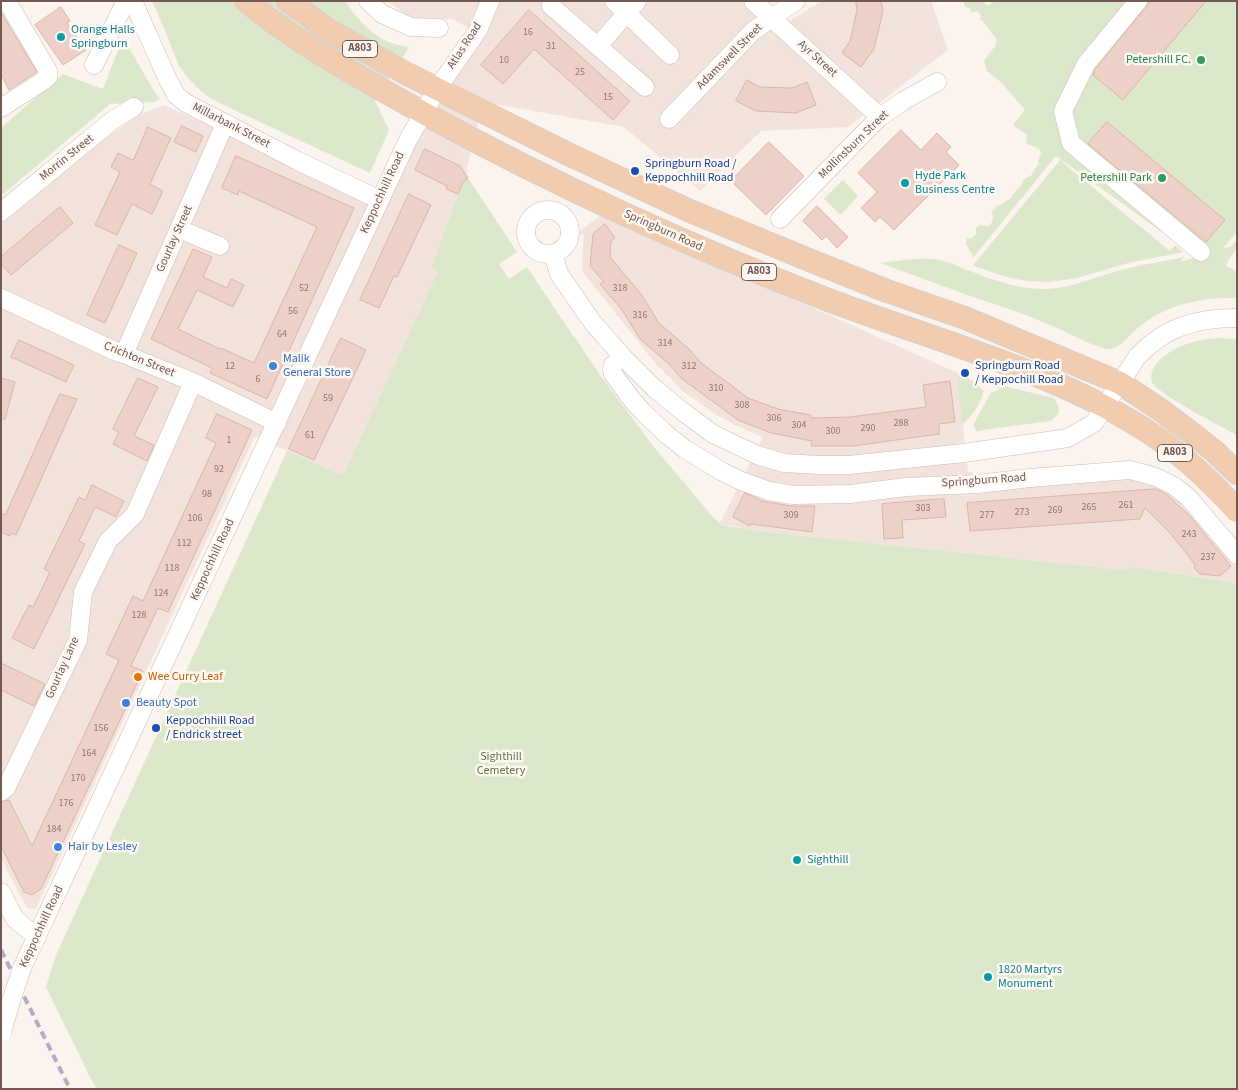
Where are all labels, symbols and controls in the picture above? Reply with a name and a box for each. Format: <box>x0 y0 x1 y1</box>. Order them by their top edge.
street label: Atlas Road <box>445 20 485 72</box>
street label: Adamswell Street <box>694 21 766 93</box>
place label: Orange Halls Springburn <box>71 23 135 51</box>
house number: 16 <box>523 27 533 39</box>
marker: Orange Halls Springburn <box>55 31 67 43</box>
street label: Ayr Street <box>794 37 840 81</box>
road number: A803 <box>342 41 378 58</box>
house number: 31 <box>546 41 556 53</box>
place label: Petershill FC. <box>1126 53 1191 67</box>
marker: Petershill FC. <box>1195 54 1207 66</box>
house number: 10 <box>499 55 509 67</box>
house number: 25 <box>575 67 585 79</box>
house number: 15 <box>603 92 613 104</box>
street label: Millarbank Street <box>190 100 272 152</box>
street label: Mollinsburn Street <box>816 108 892 182</box>
street label: Morrin Street <box>37 132 97 184</box>
street label: Keppochhill Road <box>358 150 408 236</box>
place label: Springburn Road / Keppochhill Road <box>645 157 736 185</box>
marker: Springburn Road / Keppochhill Road <box>629 165 641 177</box>
place label: Hyde Park Business Centre <box>915 169 995 197</box>
place label: Petershill Park <box>1080 171 1152 185</box>
marker: Petershill Park <box>1156 172 1168 184</box>
marker: Hyde Park Business Centre <box>899 177 911 189</box>
street label: Gourlay Street <box>154 203 196 275</box>
street label: Springburn Road <box>621 207 705 255</box>
road number: A803 <box>742 264 776 280</box>
house number: 52 <box>299 283 309 295</box>
house number: 318 <box>613 283 627 295</box>
house number: 56 <box>288 306 298 318</box>
house number: 316 <box>633 310 647 322</box>
house number: 64 <box>277 329 287 341</box>
house number: 314 <box>658 338 672 350</box>
street label: Crichton Street <box>101 339 177 381</box>
place label: Malik General Store <box>283 352 351 380</box>
place label: Springburn Road / Keppochill Road <box>975 359 1063 387</box>
marker: Malik General Store <box>267 360 279 372</box>
house number: 12 <box>225 361 235 373</box>
house number: 312 <box>682 361 696 373</box>
marker: Springburn Road / Keppochill Road <box>959 367 971 379</box>
house number: 6 <box>256 374 260 386</box>
house number: 310 <box>709 383 723 395</box>
house number: 59 <box>323 393 333 405</box>
house number: 308 <box>735 400 749 412</box>
house number: 306 <box>767 413 781 425</box>
house number: 288 <box>894 418 908 430</box>
house number: 304 <box>792 420 806 432</box>
house number: 290 <box>861 423 875 435</box>
house number: 300 <box>826 426 840 438</box>
house number: 61 <box>305 430 315 442</box>
house number: 1 <box>227 435 231 447</box>
road number: A803 <box>1158 444 1192 462</box>
house number: 92 <box>214 464 224 476</box>
street label: Springburn Road <box>941 471 1027 491</box>
house number: 98 <box>202 489 212 501</box>
house number: 261 <box>1119 500 1133 512</box>
house number: 265 <box>1082 502 1096 514</box>
house number: 303 <box>916 503 930 515</box>
house number: 269 <box>1048 505 1062 517</box>
house number: 273 <box>1015 507 1029 519</box>
house number: 309 <box>784 510 798 522</box>
house number: 277 <box>980 510 994 522</box>
house number: 106 <box>188 513 202 525</box>
street label: Keppochhill Road <box>188 517 238 603</box>
house number: 243 <box>1182 529 1196 541</box>
house number: 112 <box>177 538 191 550</box>
house number: 237 <box>1201 552 1215 564</box>
house number: 118 <box>165 563 179 575</box>
house number: 124 <box>154 588 168 600</box>
house number: 128 <box>132 610 146 622</box>
street label: Gourlay Lane <box>43 635 83 701</box>
place label: Wee Curry Leaf <box>148 670 223 684</box>
marker: Wee Curry Leaf <box>132 671 144 683</box>
place label: Beauty Spot <box>136 696 197 710</box>
marker: Beauty Spot <box>120 697 132 709</box>
place label: Keppochhill Road / Endrick street <box>166 714 254 742</box>
marker: Keppochhill Road / Endrick street <box>150 722 162 734</box>
house number: 156 <box>94 723 108 735</box>
house number: 164 <box>82 748 96 760</box>
park label: Sighthill Cemetery <box>477 750 525 778</box>
house number: 170 <box>71 773 85 785</box>
house number: 176 <box>59 798 73 810</box>
house number: 184 <box>47 824 61 836</box>
place label: Hair by Lesley <box>68 840 137 854</box>
marker: Hair by Lesley <box>52 841 64 853</box>
place label: Sighthill <box>807 853 849 867</box>
marker: Sighthill <box>791 854 803 866</box>
street label: Keppochhill Road <box>17 884 67 970</box>
place label: 1820 Martyrs Monument <box>998 963 1062 991</box>
marker: 1820 Martyrs Monument <box>982 971 994 983</box>

